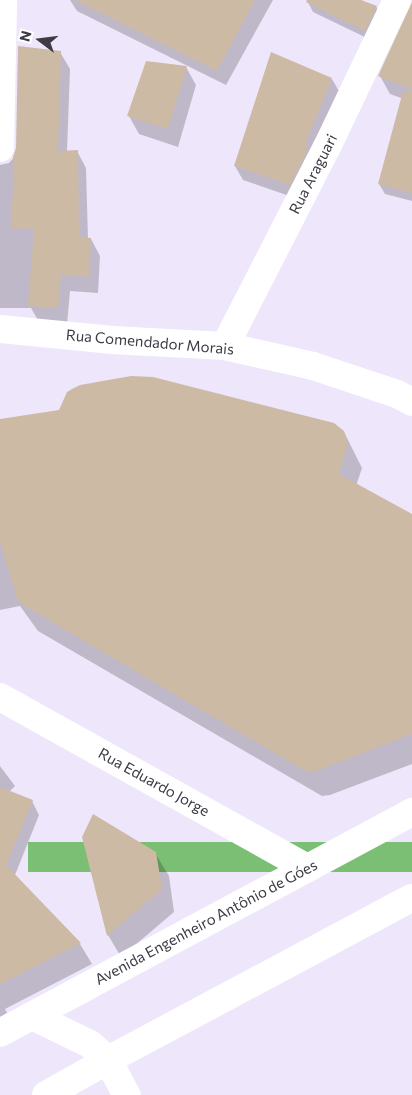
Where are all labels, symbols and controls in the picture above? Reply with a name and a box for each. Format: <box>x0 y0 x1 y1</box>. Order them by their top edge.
north arrow <box>15 15 65 65</box>
text: N <box>15 29 35 43</box>
street label: Rua Araguari <box>285 131 341 217</box>
street label: Rua Comendador Morais <box>65 326 235 358</box>
street label: Rua Eduardo Jorge <box>95 744 213 820</box>
street label: Avenida Engenheiro Antônio de Góes <box>92 856 320 988</box>

